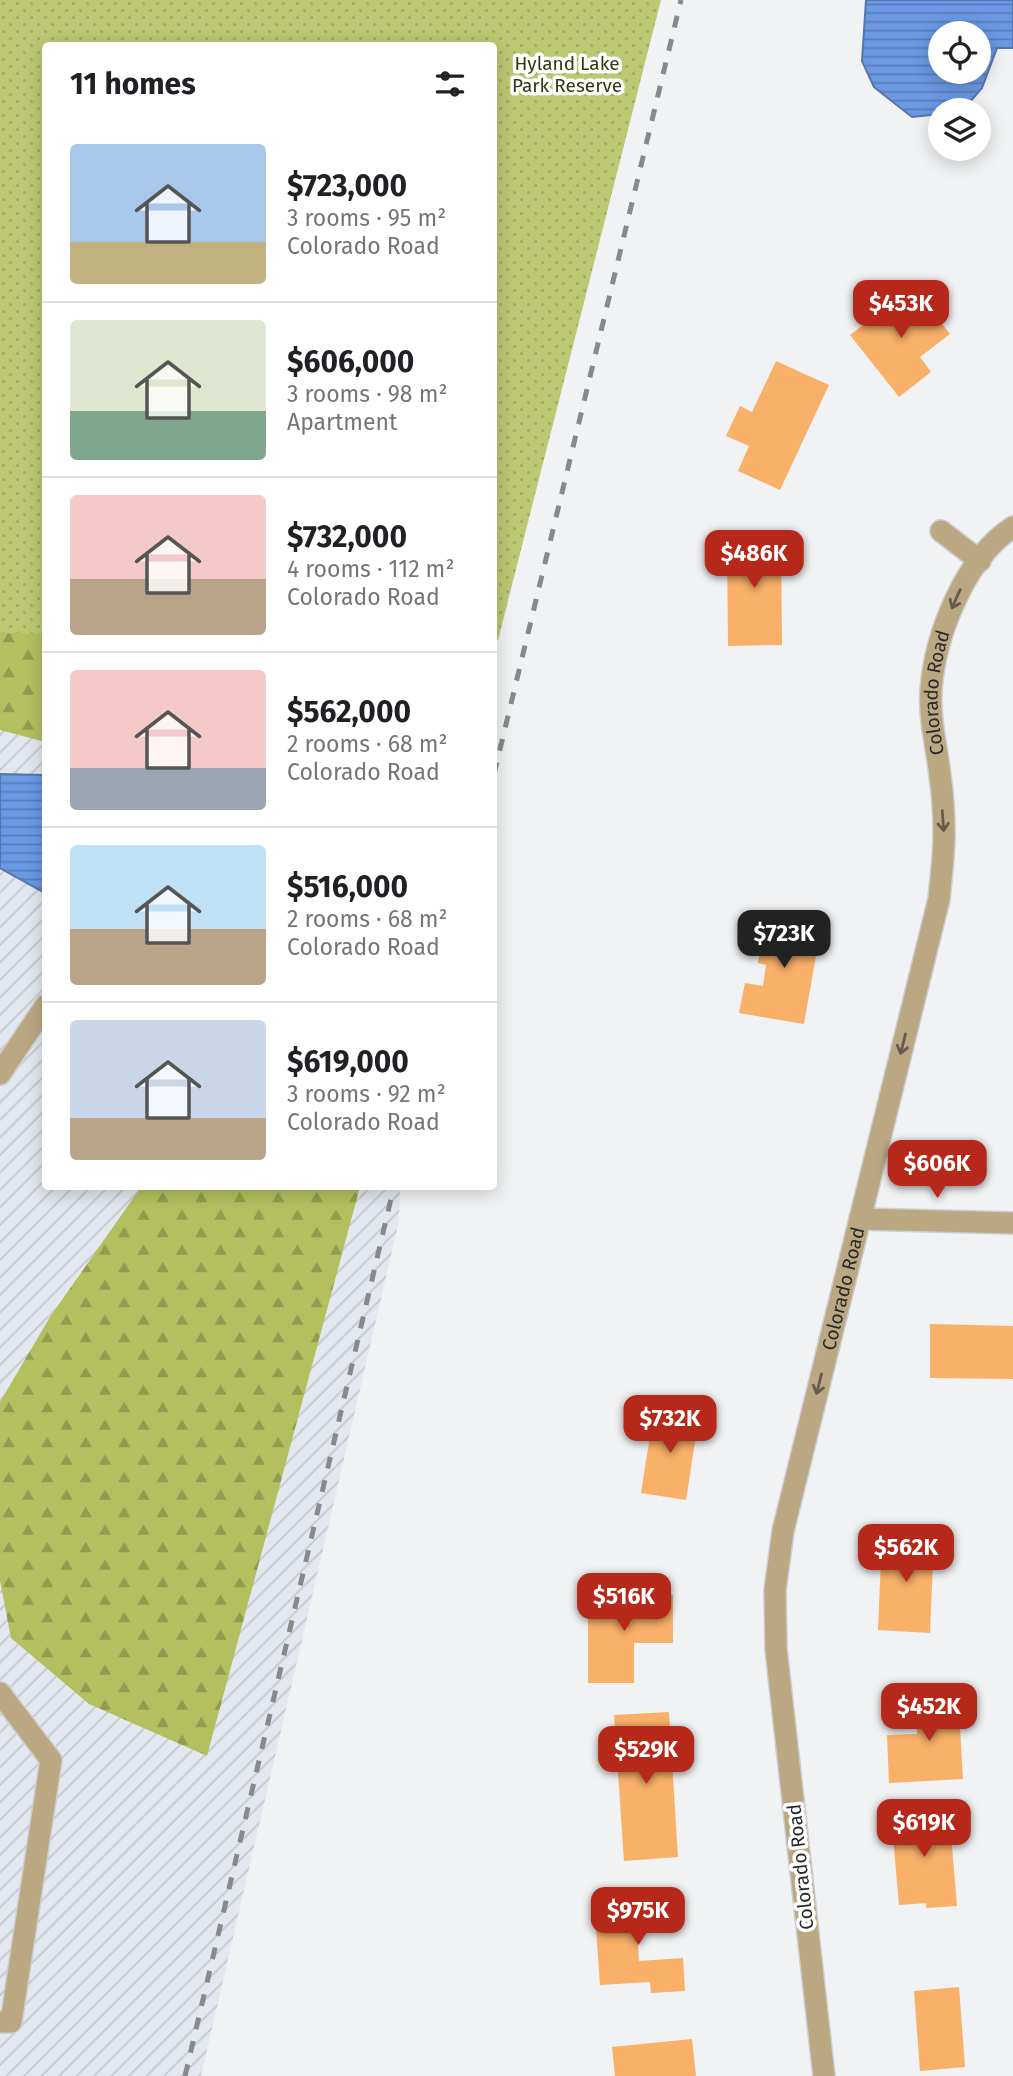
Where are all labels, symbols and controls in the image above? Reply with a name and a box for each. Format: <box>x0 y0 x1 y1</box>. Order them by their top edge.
map controls <box>928 21 991 161</box>
button: locate <box>928 21 991 84</box>
park label: Hyland Lake Park Reserve <box>512 52 622 97</box>
icon: filters <box>431 65 469 103</box>
text: 11 homes <box>70 66 196 102</box>
button: layers <box>928 98 991 161</box>
text: $723,000 <box>287 168 407 204</box>
icon: home <box>126 172 210 256</box>
text: 3 rooms · 95 m² <box>287 204 446 232</box>
text: Colorado Road <box>287 232 440 260</box>
pin: $453K <box>852 280 950 340</box>
text: $453K <box>869 289 933 317</box>
text: $606,000 <box>287 344 414 380</box>
icon: home <box>126 348 210 432</box>
text: 3 rooms · 98 m² <box>287 380 447 408</box>
text: Apartment <box>287 408 397 436</box>
text: $732,000 <box>287 519 407 555</box>
icon: home <box>126 523 210 607</box>
pin: $486K <box>705 530 803 590</box>
text: $486K <box>721 539 787 567</box>
text: 4 rooms · 112 m² <box>287 555 454 583</box>
text: Colorado Road <box>287 583 440 611</box>
one-way arrow <box>949 587 962 609</box>
street label: Colorado Road <box>920 627 955 757</box>
text: $562,000 <box>287 694 411 730</box>
icon: home <box>126 698 210 782</box>
text: 2 rooms · 68 m² <box>287 730 448 758</box>
text: Colorado Road <box>287 758 440 786</box>
one-way arrow <box>937 809 950 832</box>
text: $516,000 <box>287 869 408 905</box>
icon: home <box>126 873 210 957</box>
text: 2 rooms · 68 m² <box>287 905 448 933</box>
pin: $723K <box>735 911 833 970</box>
text: $723K <box>753 919 815 947</box>
text: Colorado Road <box>287 933 440 961</box>
one-way arrow <box>896 1032 909 1055</box>
text: $619,000 <box>287 1044 409 1080</box>
icon: home <box>126 1048 210 1132</box>
text: 3 rooms · 92 m² <box>287 1080 446 1108</box>
text: Colorado Road <box>287 1108 440 1136</box>
pin: $606K <box>888 1140 986 1200</box>
text: $606K <box>904 1149 970 1177</box>
street label: Colorado Road <box>817 1225 870 1353</box>
one-way arrow <box>812 1372 825 1395</box>
pin: $732K <box>621 1396 719 1455</box>
text: $732K <box>640 1404 700 1432</box>
pin: $562K <box>857 1524 955 1584</box>
text: $562K <box>874 1533 938 1561</box>
pin: $516K <box>575 1574 673 1633</box>
text: $516K <box>593 1582 655 1610</box>
pin: $452K <box>880 1684 978 1743</box>
text: $452K <box>897 1692 961 1720</box>
pin: $529K <box>597 1726 695 1786</box>
text: $529K <box>614 1735 678 1763</box>
pin: $619K <box>875 1800 973 1859</box>
street label: Colorado Road <box>782 1803 819 1931</box>
text: $619K <box>893 1808 955 1836</box>
pin: $975K <box>589 1888 687 1947</box>
text: $975K <box>607 1896 669 1924</box>

